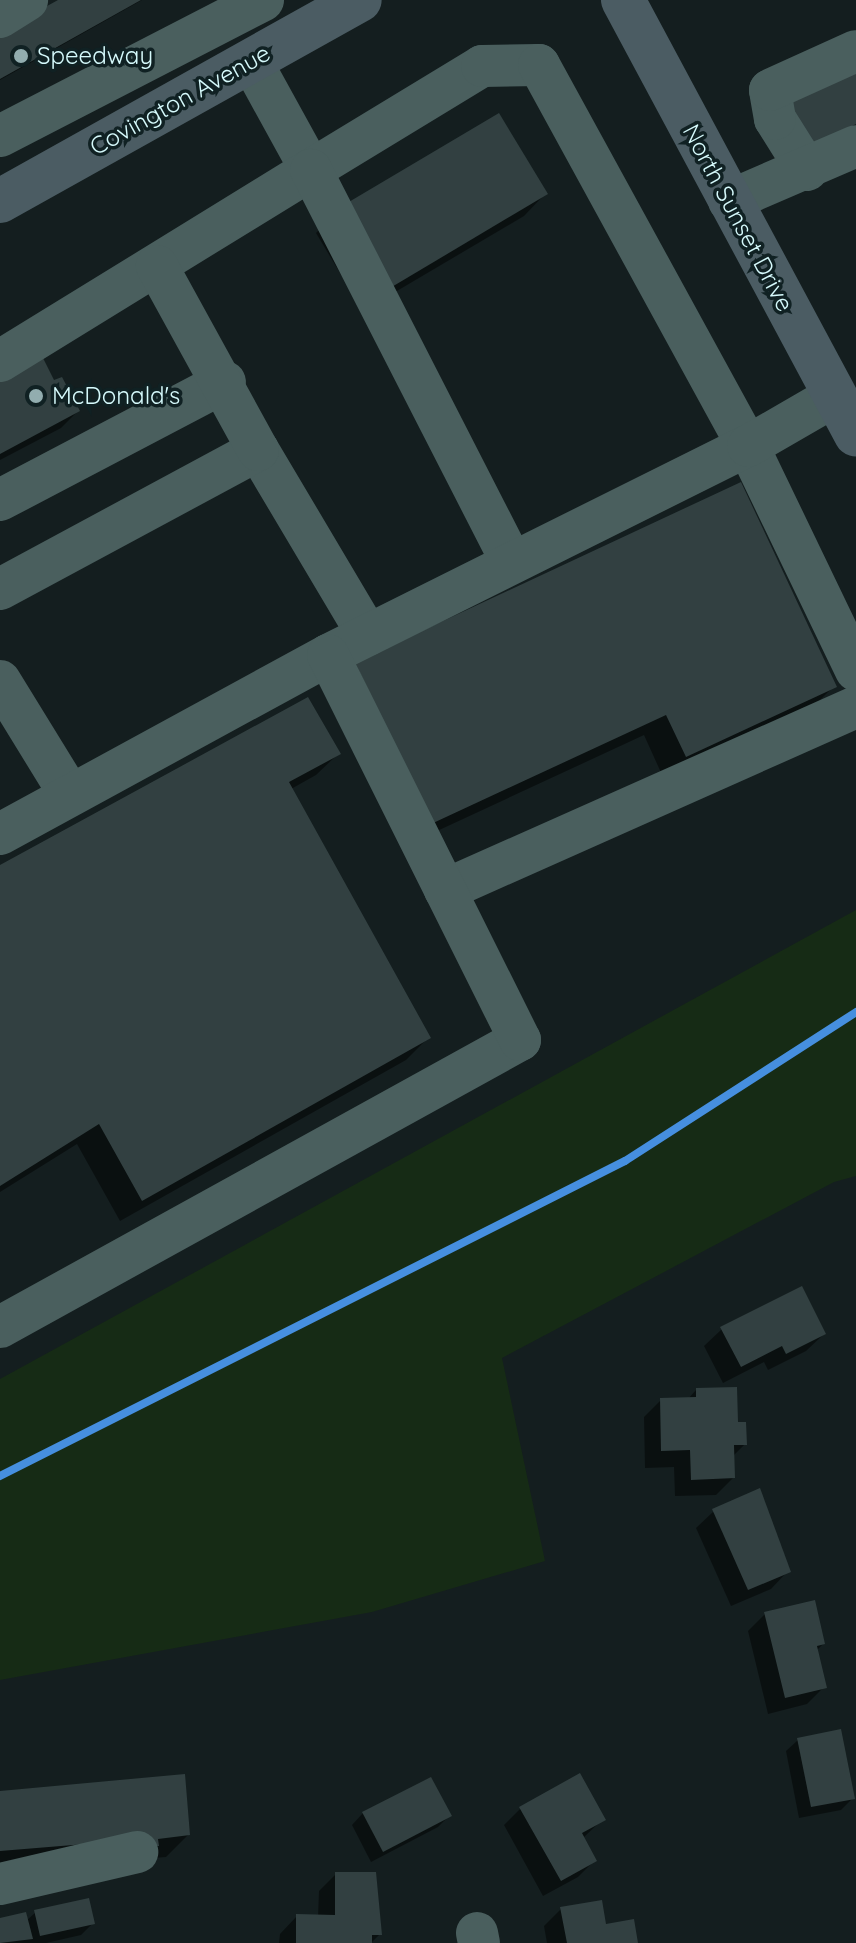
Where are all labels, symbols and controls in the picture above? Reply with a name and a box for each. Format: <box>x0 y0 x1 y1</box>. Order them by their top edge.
street label: Covington Avenue <box>85 39 275 161</box>
place label: Speedway <box>37 42 153 70</box>
marker: Speedway <box>12 47 30 65</box>
street label: North Sunset Drive <box>677 119 799 317</box>
place label: McDonald's <box>52 382 180 410</box>
marker: McDonald's <box>27 387 45 405</box>

